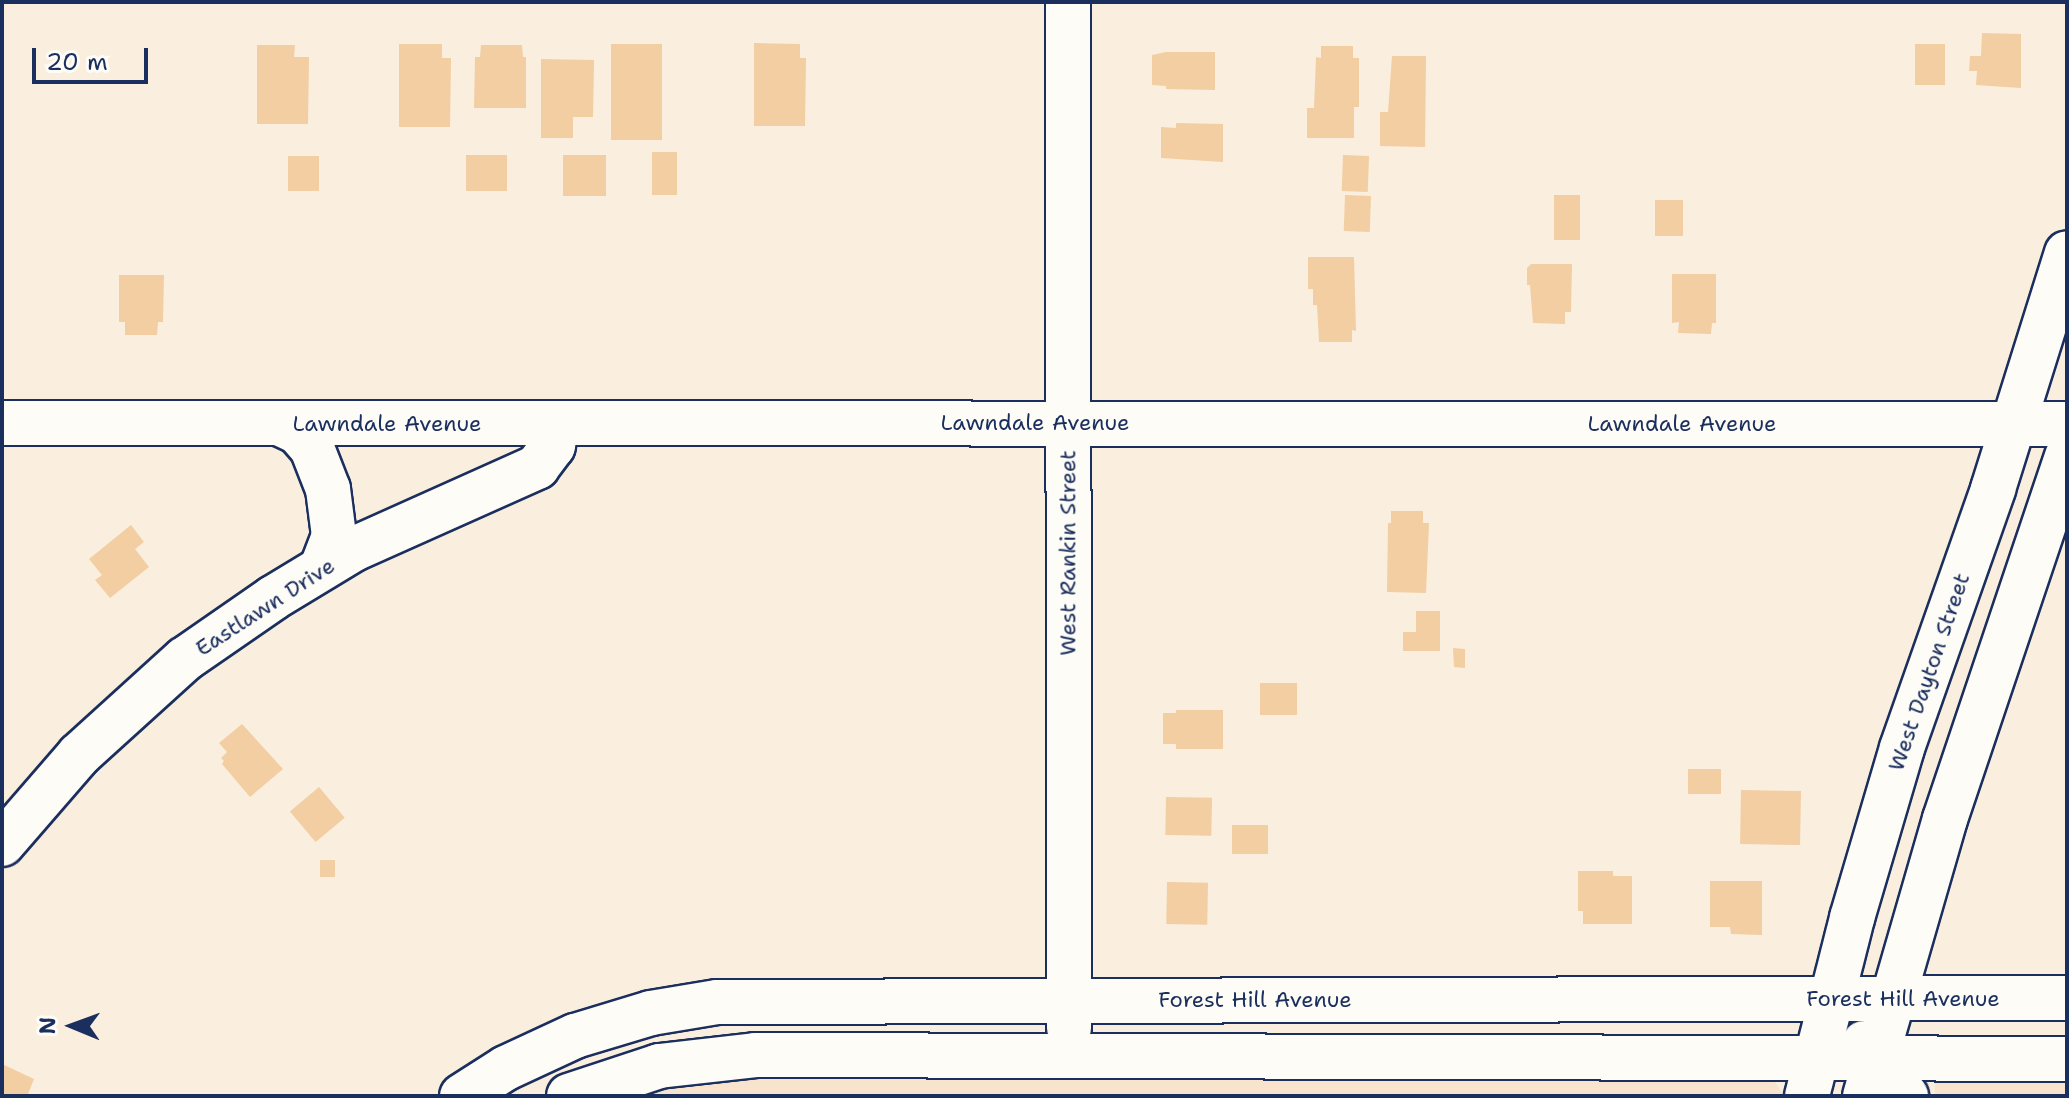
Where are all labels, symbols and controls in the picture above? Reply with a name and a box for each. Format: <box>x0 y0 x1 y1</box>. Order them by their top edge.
scale bar <box>36 32 152 82</box>
text: 20 m <box>46 46 108 78</box>
street label: Lawndale Avenue <box>941 410 1129 436</box>
street label: Lawndale Avenue <box>293 411 481 437</box>
street label: Lawndale Avenue <box>1588 411 1776 437</box>
street label: West Rankin Street <box>1055 450 1081 656</box>
street label: Eastlawn Drive <box>191 552 339 662</box>
street label: West Dayton Street <box>1883 570 1975 774</box>
north arrow <box>32 986 112 1066</box>
street label: Forest Hill Avenue <box>1806 986 2000 1012</box>
street label: Forest Hill Avenue <box>1158 987 1352 1013</box>
text: N <box>33 1017 62 1035</box>

